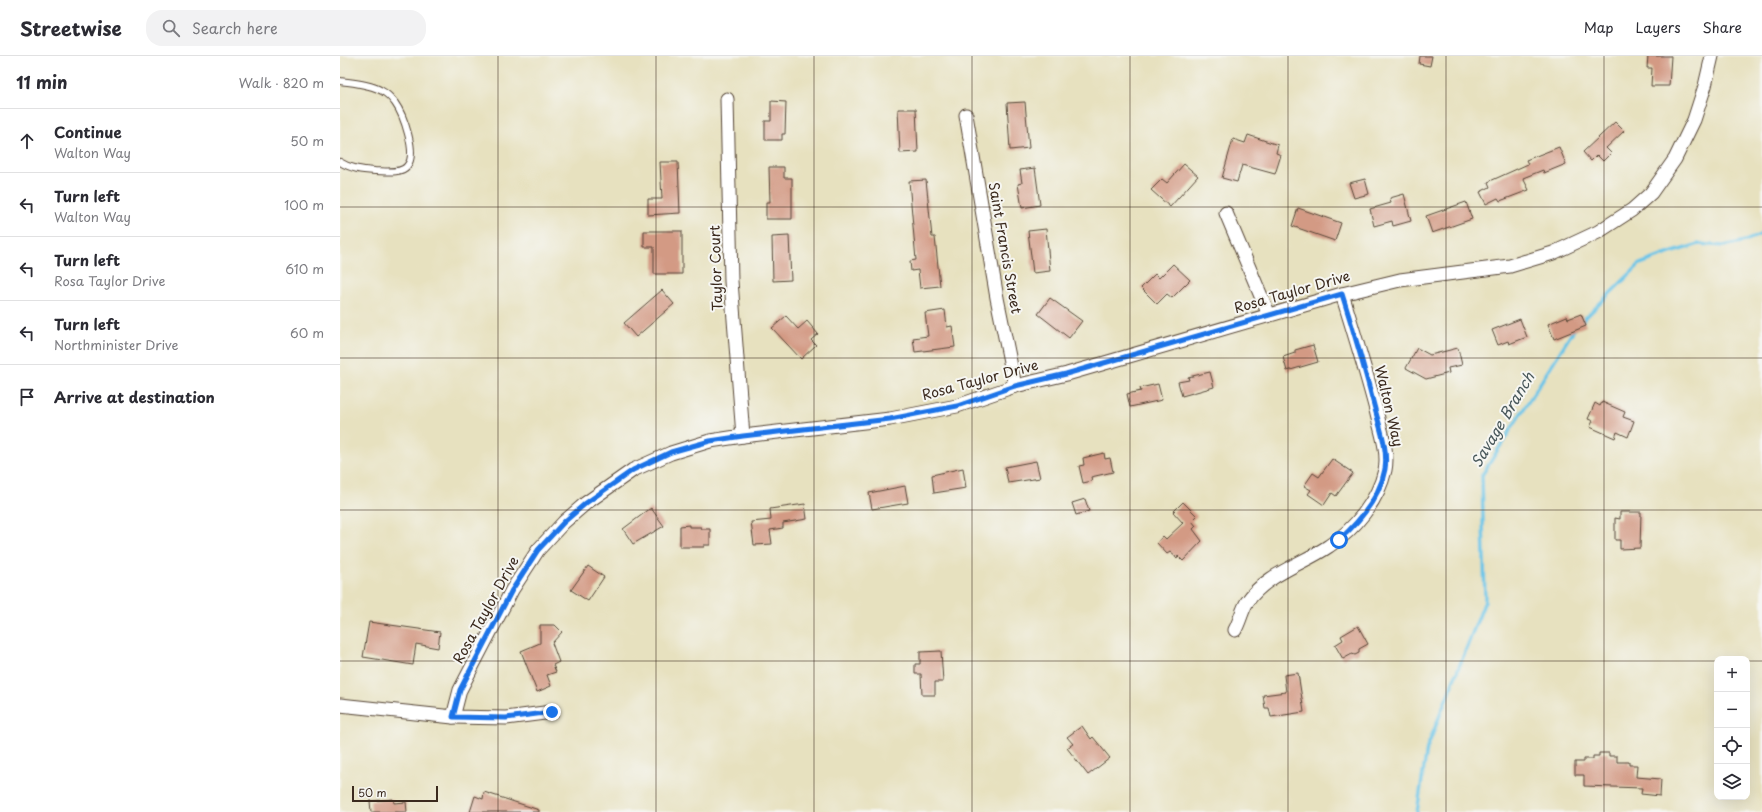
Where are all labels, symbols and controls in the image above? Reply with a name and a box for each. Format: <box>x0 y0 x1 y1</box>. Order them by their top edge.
search box <box>146 10 426 46</box>
text: Streetwise <box>20 14 122 42</box>
text: Search here <box>192 16 278 39</box>
icon: search <box>160 17 182 39</box>
text: Map <box>1584 17 1614 38</box>
text: Layers <box>1636 17 1681 38</box>
text: Share <box>1703 17 1742 38</box>
text: 11 min <box>16 69 68 95</box>
text: Walk · 820 m <box>239 73 324 92</box>
text: Continue <box>54 120 122 143</box>
icon: ahead <box>16 130 38 152</box>
text: 50 m <box>290 131 324 150</box>
text: Walton Way <box>54 143 131 162</box>
street label: Saint Francis Street <box>984 181 1027 316</box>
text: Turn left <box>54 184 120 207</box>
icon: left <box>16 194 38 216</box>
text: 100 m <box>284 195 324 214</box>
text: Walton Way <box>54 207 131 226</box>
street label: Taylor Court <box>703 225 727 311</box>
text: Turn left <box>54 248 120 271</box>
icon: left <box>16 258 38 280</box>
text: 610 m <box>285 259 324 278</box>
street label: Rosa Taylor Drive <box>1231 265 1352 318</box>
text: Rosa Taylor Drive <box>54 271 165 290</box>
text: Turn left <box>54 312 120 335</box>
icon: left <box>16 322 38 344</box>
text: 60 m <box>290 323 324 342</box>
text: Northminister Drive <box>54 335 179 354</box>
street label: Rosa Taylor Drive <box>919 354 1040 405</box>
street label: Walton Way <box>1370 363 1409 449</box>
water label: Savage Branch <box>1464 367 1539 471</box>
text: Arrive at destination <box>54 385 215 408</box>
icon: arrive <box>16 386 38 408</box>
route start <box>1330 531 1348 549</box>
street label: Rosa Taylor Drive <box>447 552 524 667</box>
map controls <box>1714 656 1750 800</box>
button: + <box>1714 656 1750 692</box>
button: − <box>1714 692 1750 728</box>
route end <box>543 703 561 721</box>
button: locate <box>1714 728 1750 764</box>
button: layers <box>1714 764 1750 800</box>
scale bar <box>352 784 438 803</box>
text: 50 m <box>358 784 387 801</box>

